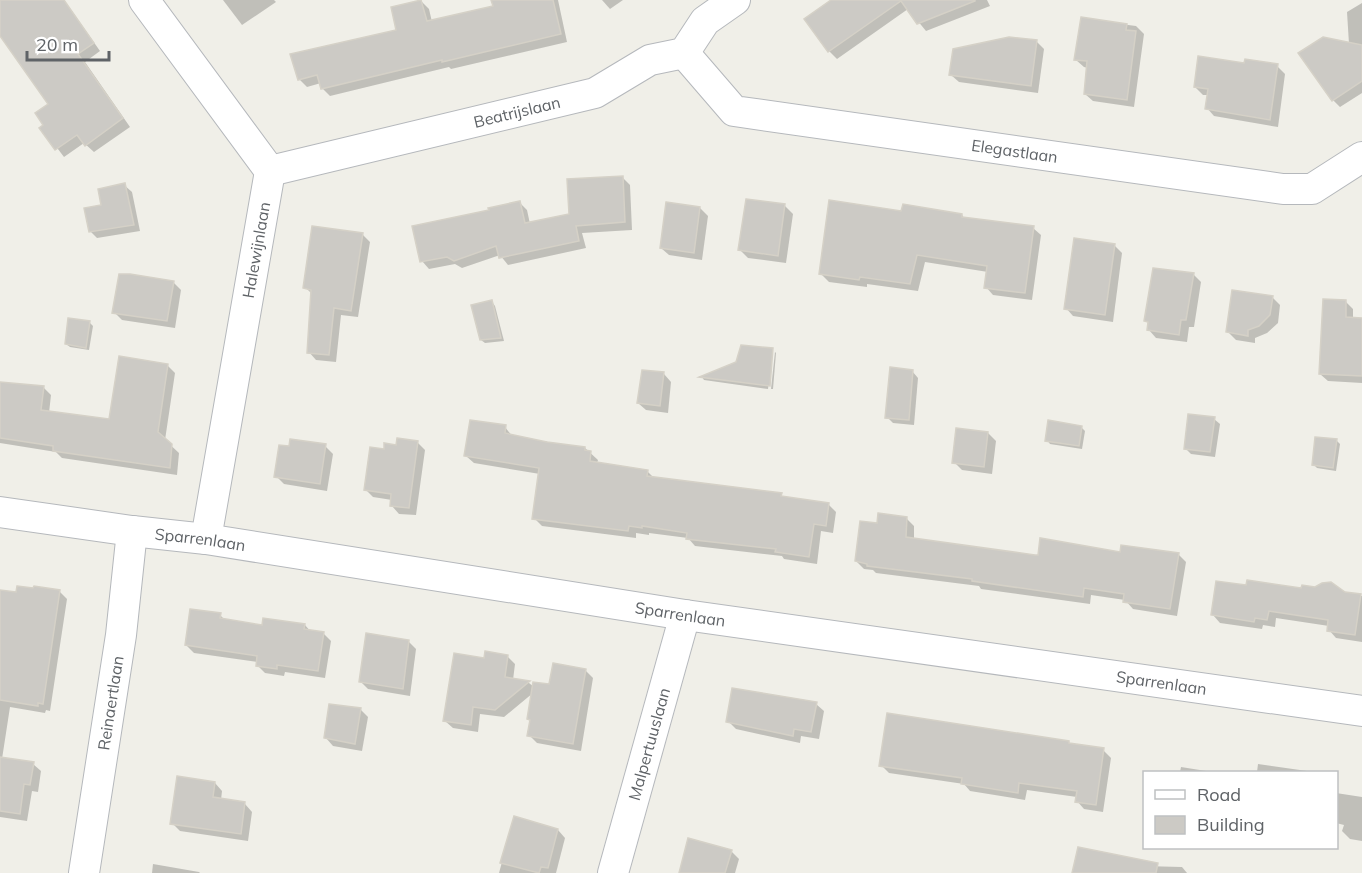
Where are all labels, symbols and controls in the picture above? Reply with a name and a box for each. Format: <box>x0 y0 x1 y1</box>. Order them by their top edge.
scale bar <box>27 24 110 62</box>
text: 20 m <box>36 33 78 56</box>
street label: Beatrijslaan <box>472 92 562 132</box>
street label: Elegastlaan <box>970 135 1059 167</box>
street label: Halewijnlaan <box>238 200 274 300</box>
street label: Sparrenlaan <box>154 524 247 555</box>
street label: Sparrenlaan <box>634 597 727 631</box>
street label: Reinaertlaan <box>93 654 128 752</box>
street label: Sparrenlaan <box>1115 666 1208 699</box>
street label: Malpertuuslaan <box>624 685 674 803</box>
legend <box>1143 771 1338 849</box>
text: Road <box>1197 783 1241 806</box>
text: Building <box>1197 813 1265 836</box>

